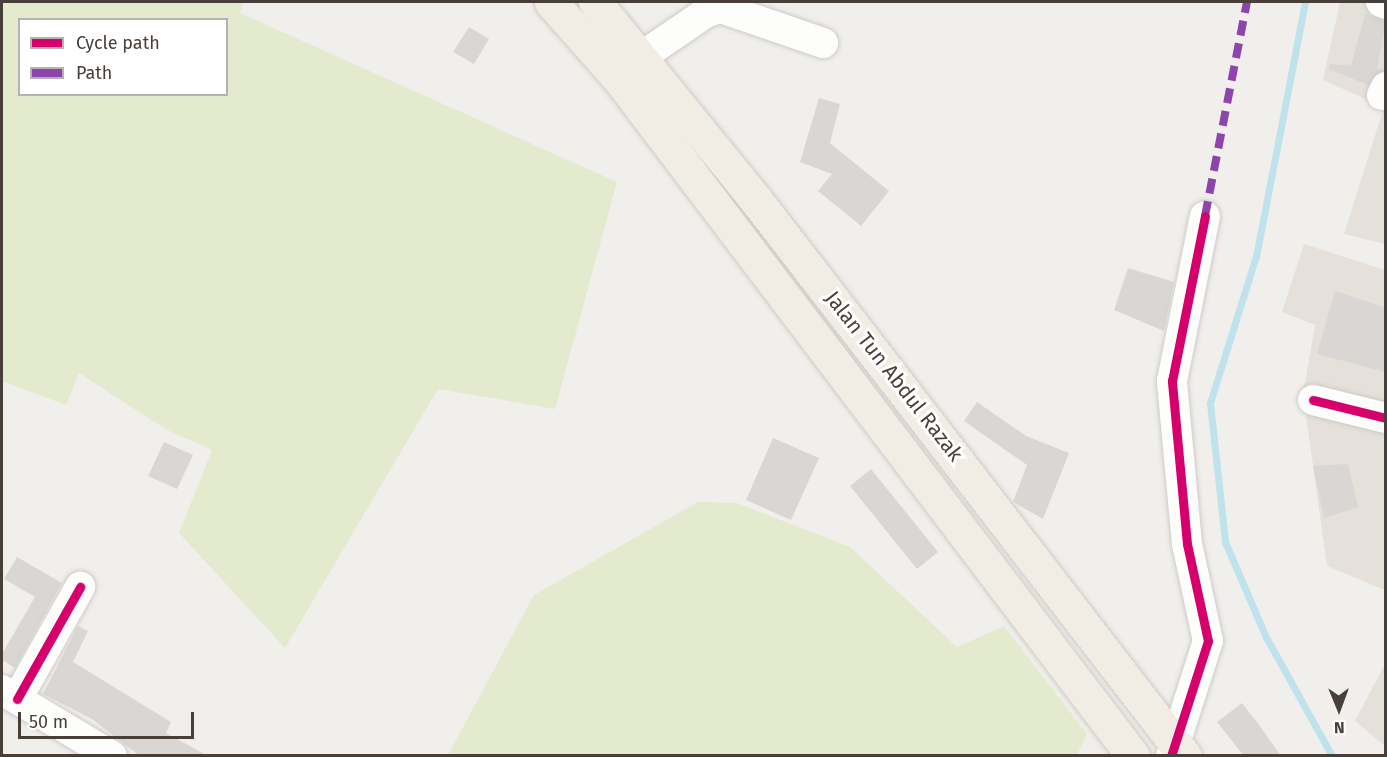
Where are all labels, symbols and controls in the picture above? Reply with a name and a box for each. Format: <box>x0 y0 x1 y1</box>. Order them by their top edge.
legend <box>18 18 228 96</box>
text: Cycle path <box>76 32 160 54</box>
text: Path <box>76 62 112 84</box>
street label: Jalan Tun Abdul Razak <box>820 286 968 466</box>
north arrow <box>1309 679 1369 739</box>
scale bar <box>21 700 196 738</box>
text: 50 m <box>29 711 68 733</box>
text: N <box>1334 718 1345 737</box>

